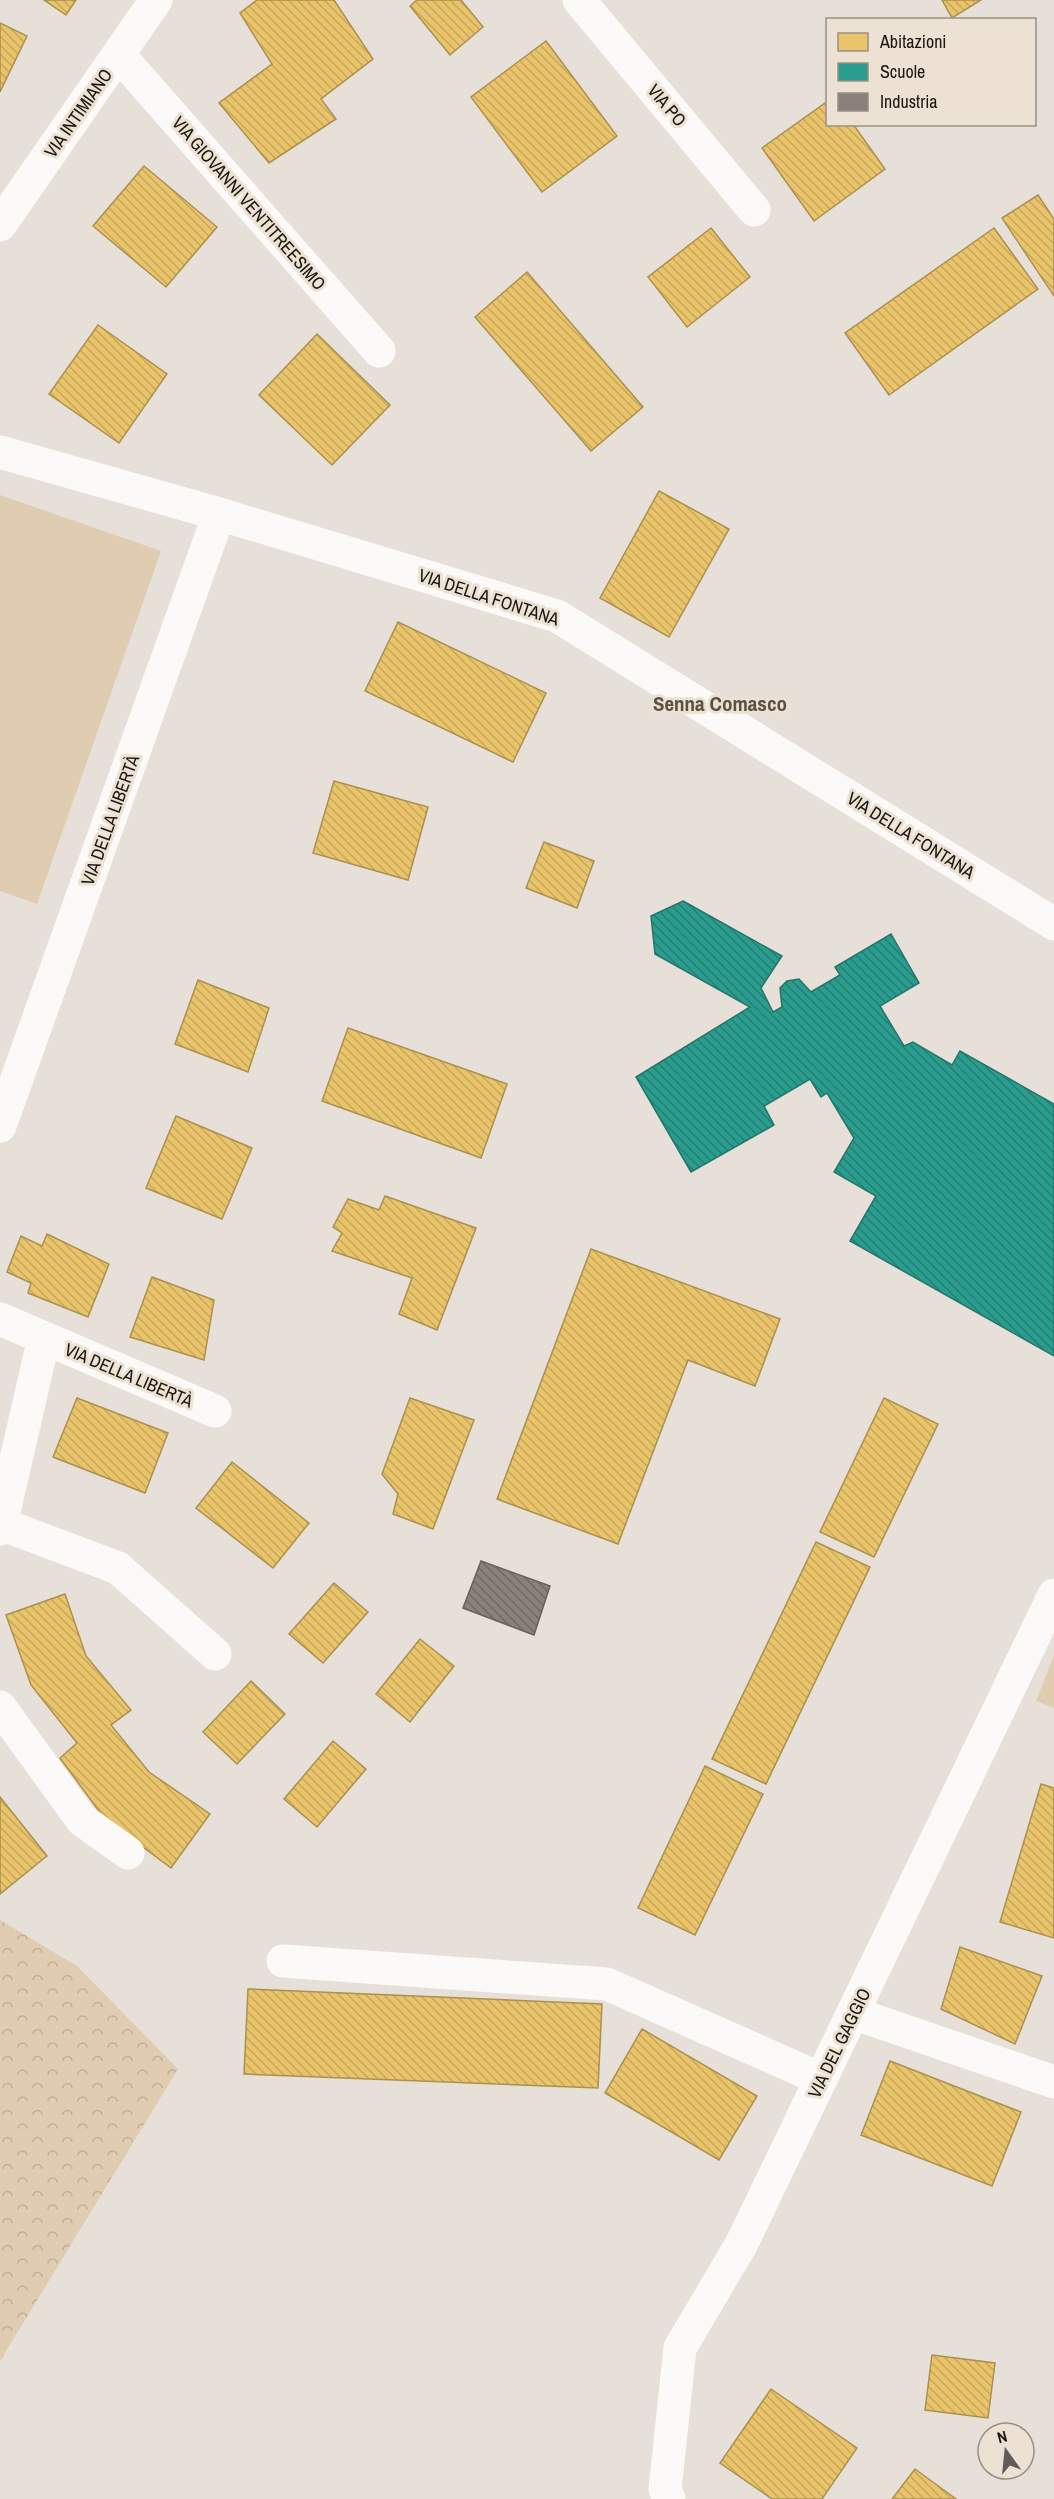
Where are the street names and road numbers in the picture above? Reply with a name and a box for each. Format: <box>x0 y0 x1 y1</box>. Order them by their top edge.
street label: VIA INTIMIANO <box>38 63 118 163</box>
street label: VIA PO <box>642 78 692 132</box>
street label: VIA GIOVANNI VENTITREESIMO <box>166 111 332 295</box>
street label: VIA DELLA FONTANA <box>415 562 563 632</box>
street label: VIA DELLA LIBERTÀ <box>75 751 145 889</box>
street label: VIA DELLA FONTANA <box>842 786 980 885</box>
street label: VIA DELLA LIBERTÀ <box>61 1337 197 1413</box>
street label: VIA DEL GAGGIO <box>802 1984 876 2102</box>

